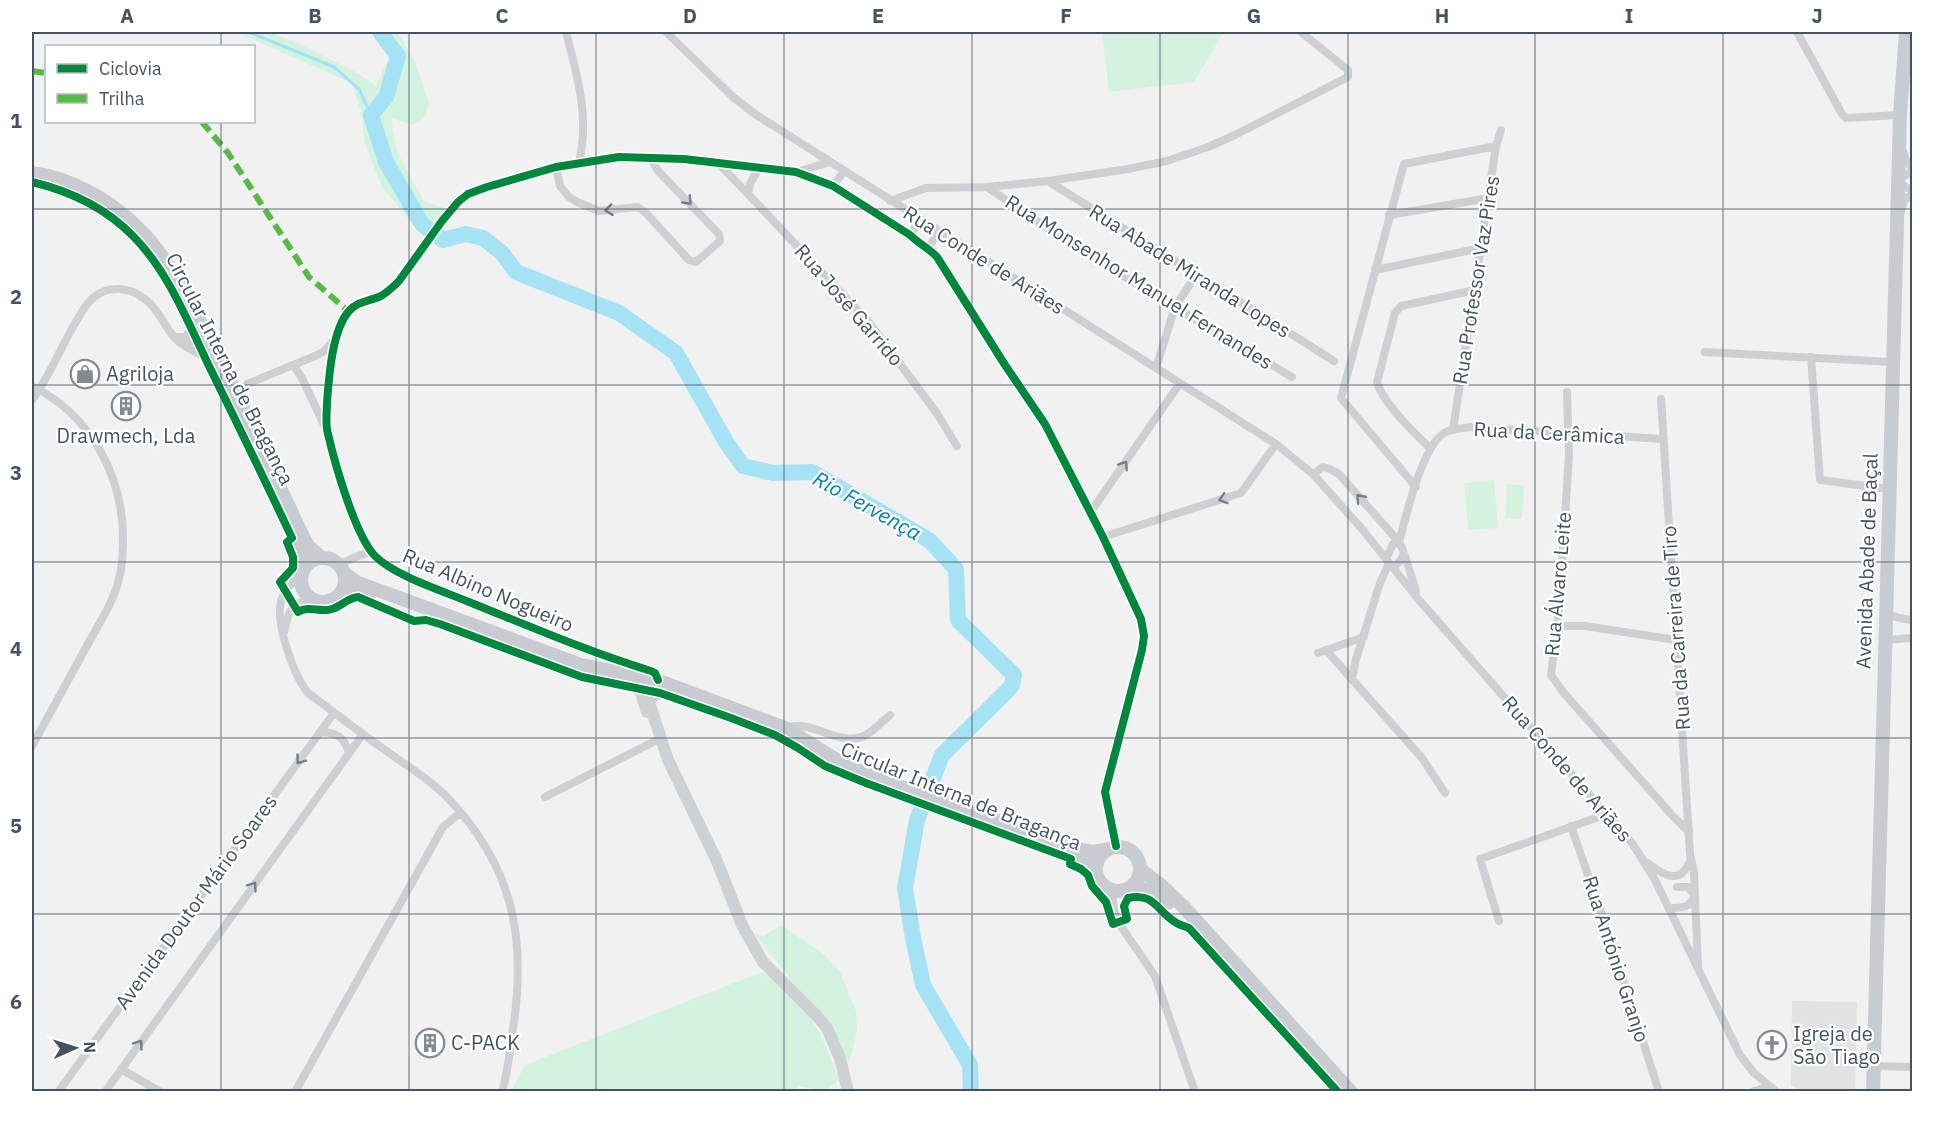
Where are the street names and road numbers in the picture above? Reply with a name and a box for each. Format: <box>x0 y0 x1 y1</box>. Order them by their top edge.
street label: Rua Professor Vaz Pires <box>1446 174 1505 386</box>
street label: Rua Monsenhor Manuel Fernandes <box>1000 188 1278 375</box>
street label: Rua Abade Miranda Lopes <box>1084 197 1296 344</box>
street label: Rua Conde de Ariães <box>898 199 1070 320</box>
street label: Rua José Garrido <box>789 238 910 371</box>
street label: Circular Interna de Bragança <box>160 248 301 490</box>
street label: Rua da Cerâmica <box>1473 415 1625 450</box>
street label: Avenida Abade de Baçal <box>1849 453 1884 669</box>
street label: Rua Álvaro Leite <box>1538 511 1577 657</box>
street label: Rua da Carreira de Tiro <box>1655 525 1696 731</box>
street label: Rua Albino Nogueiro <box>399 541 578 638</box>
street label: Rua Conde de Ariães <box>1496 690 1638 848</box>
street label: Circular Interna de Bragança <box>837 735 1086 856</box>
street label: Avenida Doutor Mário Soares <box>108 789 283 1015</box>
street label: Rua António Granjo <box>1577 872 1656 1046</box>

